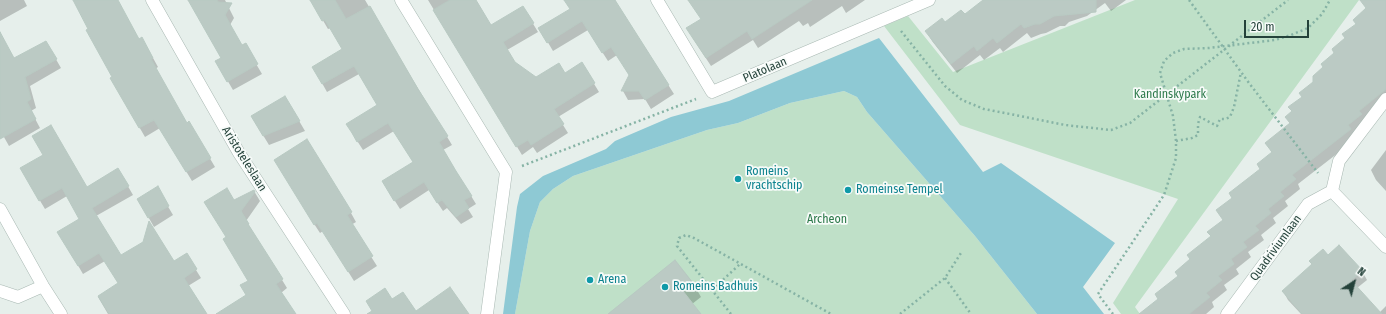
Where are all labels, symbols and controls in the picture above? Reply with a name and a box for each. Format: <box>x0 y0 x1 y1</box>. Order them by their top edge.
scale bar <box>1246 12 1311 38</box>
text: 20 m <box>1251 20 1275 34</box>
street label: Platolaan <box>741 54 789 86</box>
park label: Kandinskypark <box>1134 88 1206 102</box>
street label: Aristoteleslaan <box>218 124 270 194</box>
place label: Romeins vrachtschip <box>746 165 802 193</box>
marker: Romeins vrachtschip <box>733 174 743 184</box>
place label: Romeinse Tempel <box>856 183 943 197</box>
marker: Romeinse Tempel <box>843 185 853 195</box>
street label: Quadriviumlaan <box>1247 212 1305 284</box>
park label: Archeon <box>807 213 847 227</box>
north arrow <box>1334 262 1374 302</box>
text: N <box>1355 265 1368 279</box>
place label: Arena <box>598 273 626 287</box>
marker: Arena <box>585 275 595 285</box>
place label: Romeins Badhuis <box>673 280 758 294</box>
marker: Romeins Badhuis <box>660 282 670 292</box>

